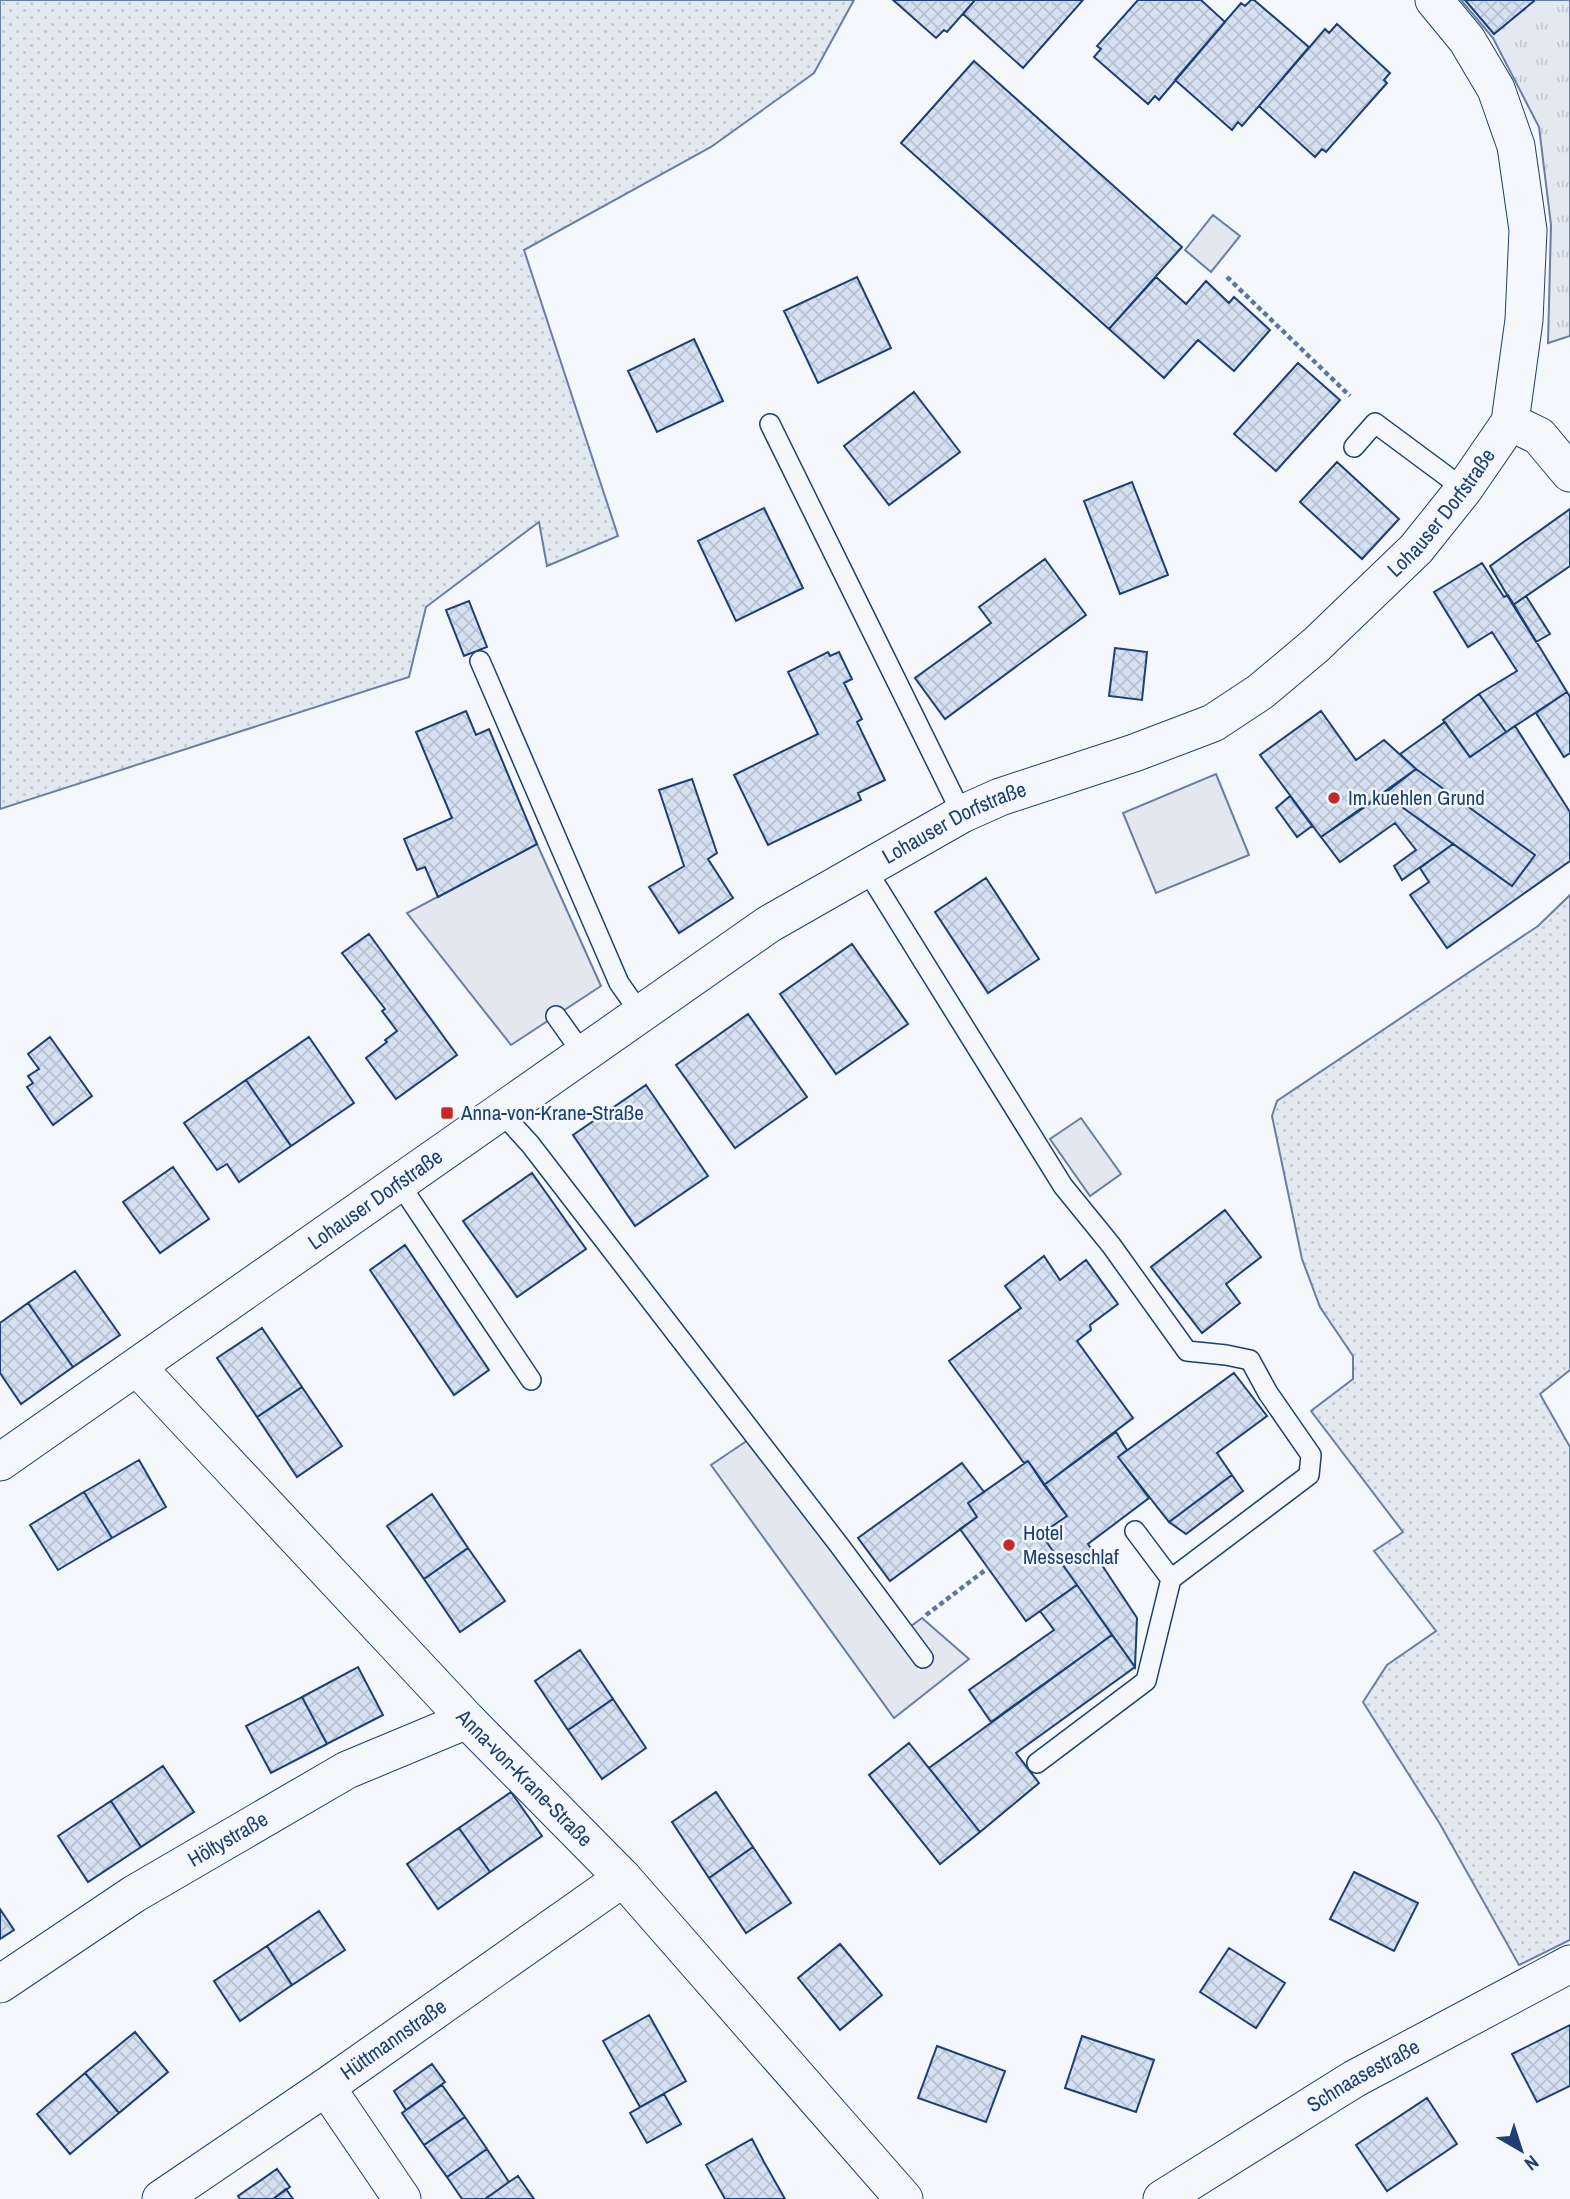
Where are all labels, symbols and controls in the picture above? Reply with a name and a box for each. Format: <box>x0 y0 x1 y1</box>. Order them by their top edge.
street label: Lohauser Dorfstraße <box>1380 442 1502 583</box>
street label: Lohauser Dorfstraße <box>877 774 1030 871</box>
place label: Im kuehlen Grund <box>1348 783 1485 812</box>
marker: Im kuehlen Grund <box>1326 790 1342 806</box>
place label: Anna-von-Krane-Straße <box>460 1098 644 1127</box>
marker: Anna-von-Krane-Straße <box>439 1105 455 1121</box>
street label: Lohauser Dorfstraße <box>302 1142 448 1256</box>
place label: Hotel Messeschlaf <box>1023 1518 1119 1571</box>
marker: Hotel Messeschlaf <box>1001 1537 1017 1553</box>
street label: Anna-von-Krane-Straße <box>449 1702 599 1853</box>
street label: Höltystraße <box>182 1804 273 1874</box>
street label: Hüttmannstraße <box>334 1992 452 2086</box>
street label: Schnaasestraße <box>1301 2032 1424 2119</box>
north arrow <box>1486 2115 1556 2185</box>
text: N <box>1519 2150 1544 2177</box>

